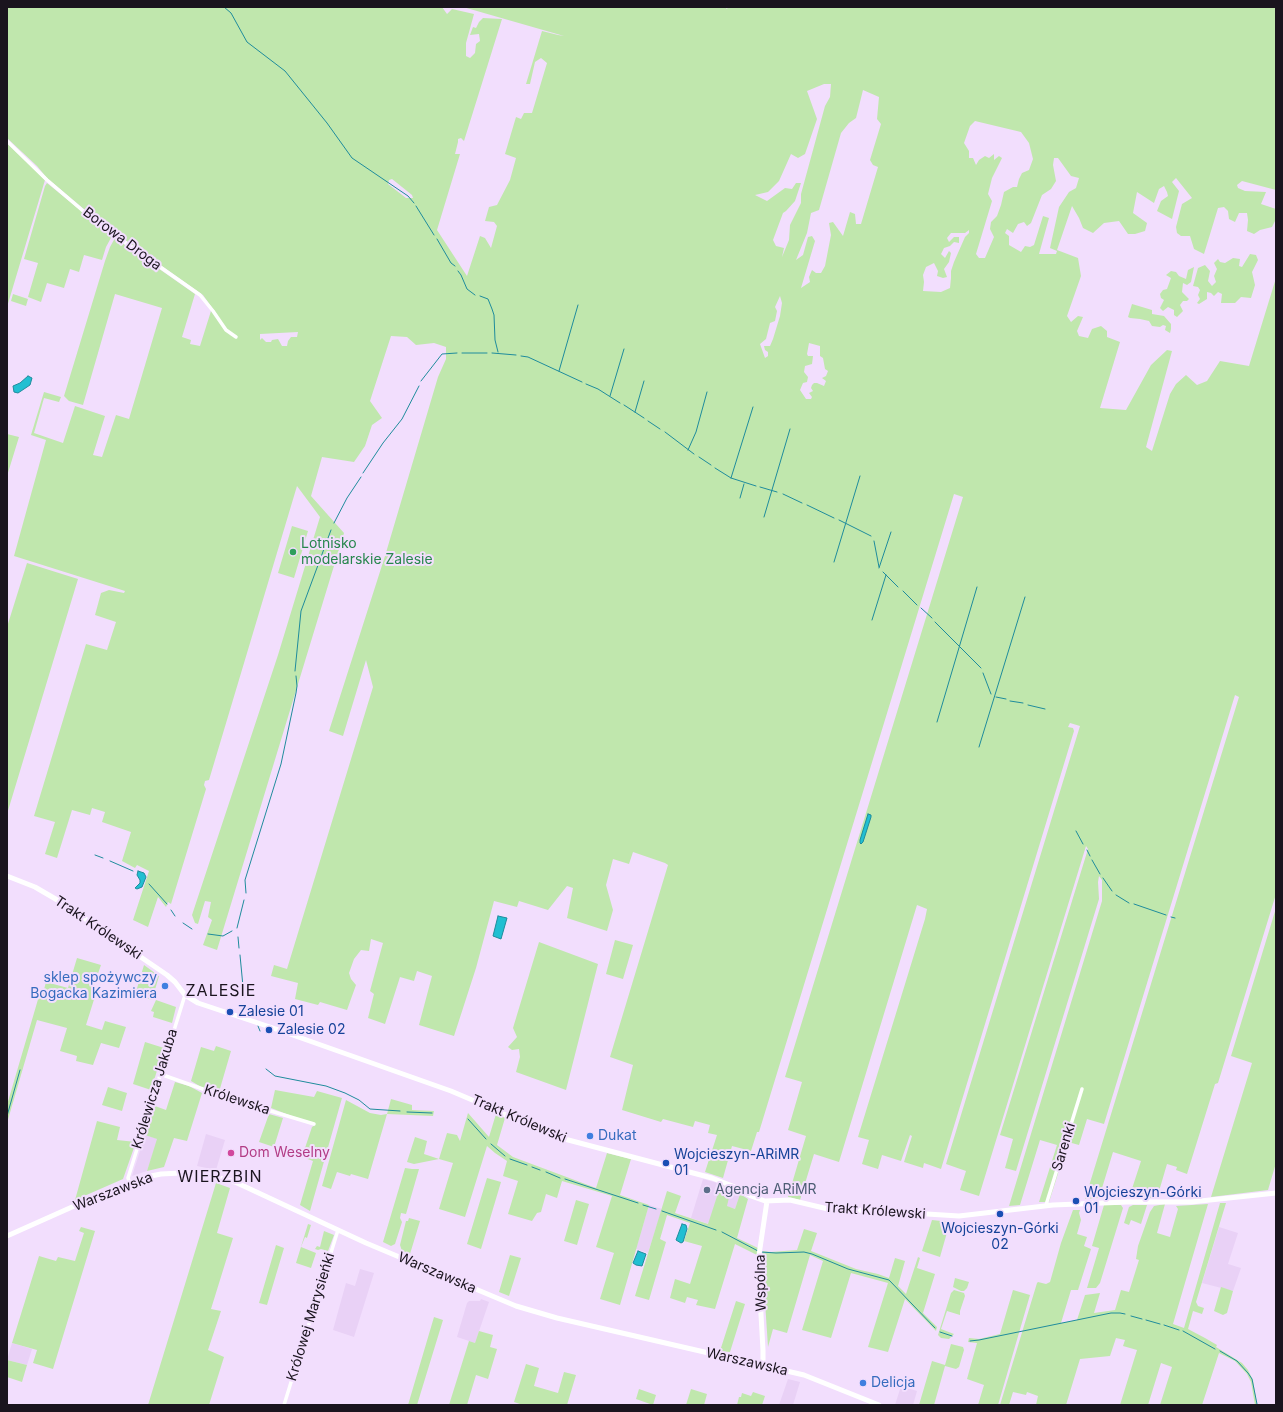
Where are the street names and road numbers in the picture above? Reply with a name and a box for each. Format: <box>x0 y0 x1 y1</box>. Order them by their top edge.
street label: Borowa Droga <box>79 204 165 274</box>
street label: Trakt Królewski <box>51 893 145 963</box>
street label: Królewicza Jakuba <box>129 1027 181 1151</box>
street label: Królewska <box>202 1081 272 1119</box>
street label: Trakt Królewski <box>469 1091 569 1147</box>
street label: Sarenki <box>1049 1121 1079 1173</box>
street label: Warszawska <box>71 1169 155 1215</box>
street label: Trakt Królewski <box>824 1199 926 1223</box>
street label: Warszawska <box>395 1249 479 1297</box>
street label: Królowej Marysieńki <box>283 1251 339 1383</box>
street label: Wspólna <box>752 1254 770 1312</box>
street label: Warszawska <box>704 1344 790 1380</box>

